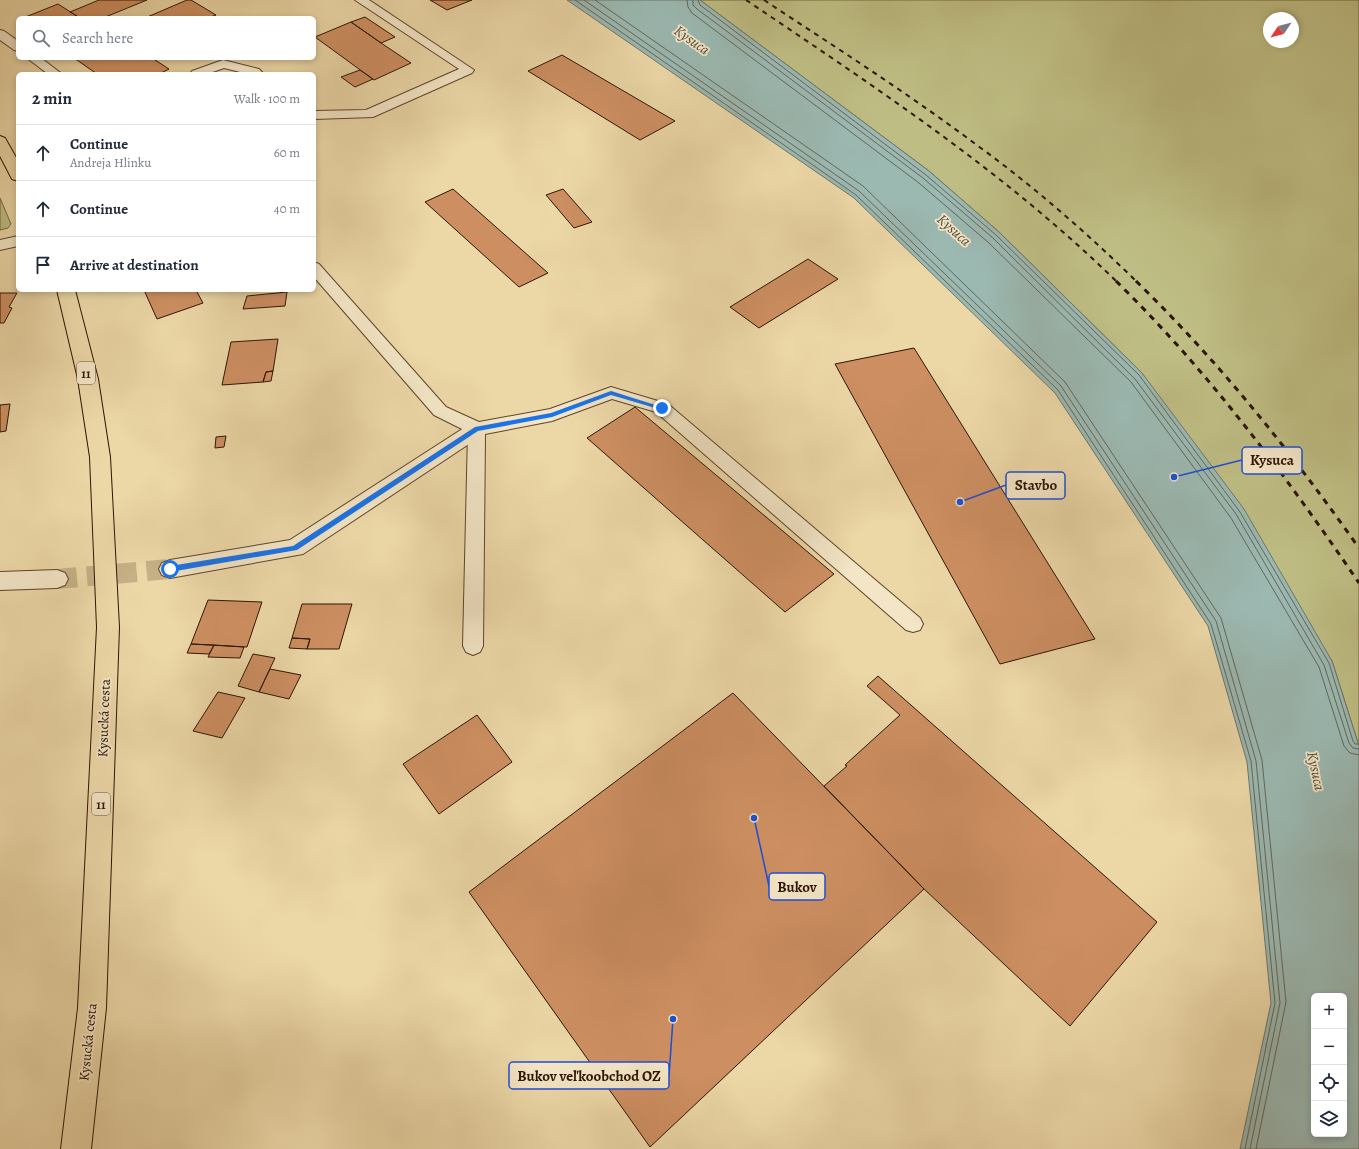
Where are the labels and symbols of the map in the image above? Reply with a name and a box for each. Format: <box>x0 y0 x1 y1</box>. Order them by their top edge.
north arrow <box>1263 12 1299 48</box>
water label: Kysuca <box>670 21 714 60</box>
water label: Kysuca <box>933 209 975 251</box>
road number: 11 <box>77 362 95 384</box>
route end <box>653 399 671 417</box>
callout: Kysuca <box>1242 447 1302 474</box>
text: Kysuca <box>1250 450 1295 470</box>
callout: Stavbo <box>1006 472 1065 499</box>
text: Stavbo <box>1015 475 1058 495</box>
route start <box>161 560 179 578</box>
street label: Kysucká cesta <box>93 678 115 758</box>
water label: Kysuca <box>1302 750 1330 792</box>
road number: 11 <box>92 793 110 815</box>
callout: Bukov <box>769 873 825 900</box>
text: Bukov <box>777 877 818 897</box>
street label: Kysucká cesta <box>74 1002 102 1082</box>
callout: Bukov veľkoobchod OZ <box>509 1062 669 1089</box>
text: Bukov veľkoobchod OZ <box>517 1066 661 1086</box>

